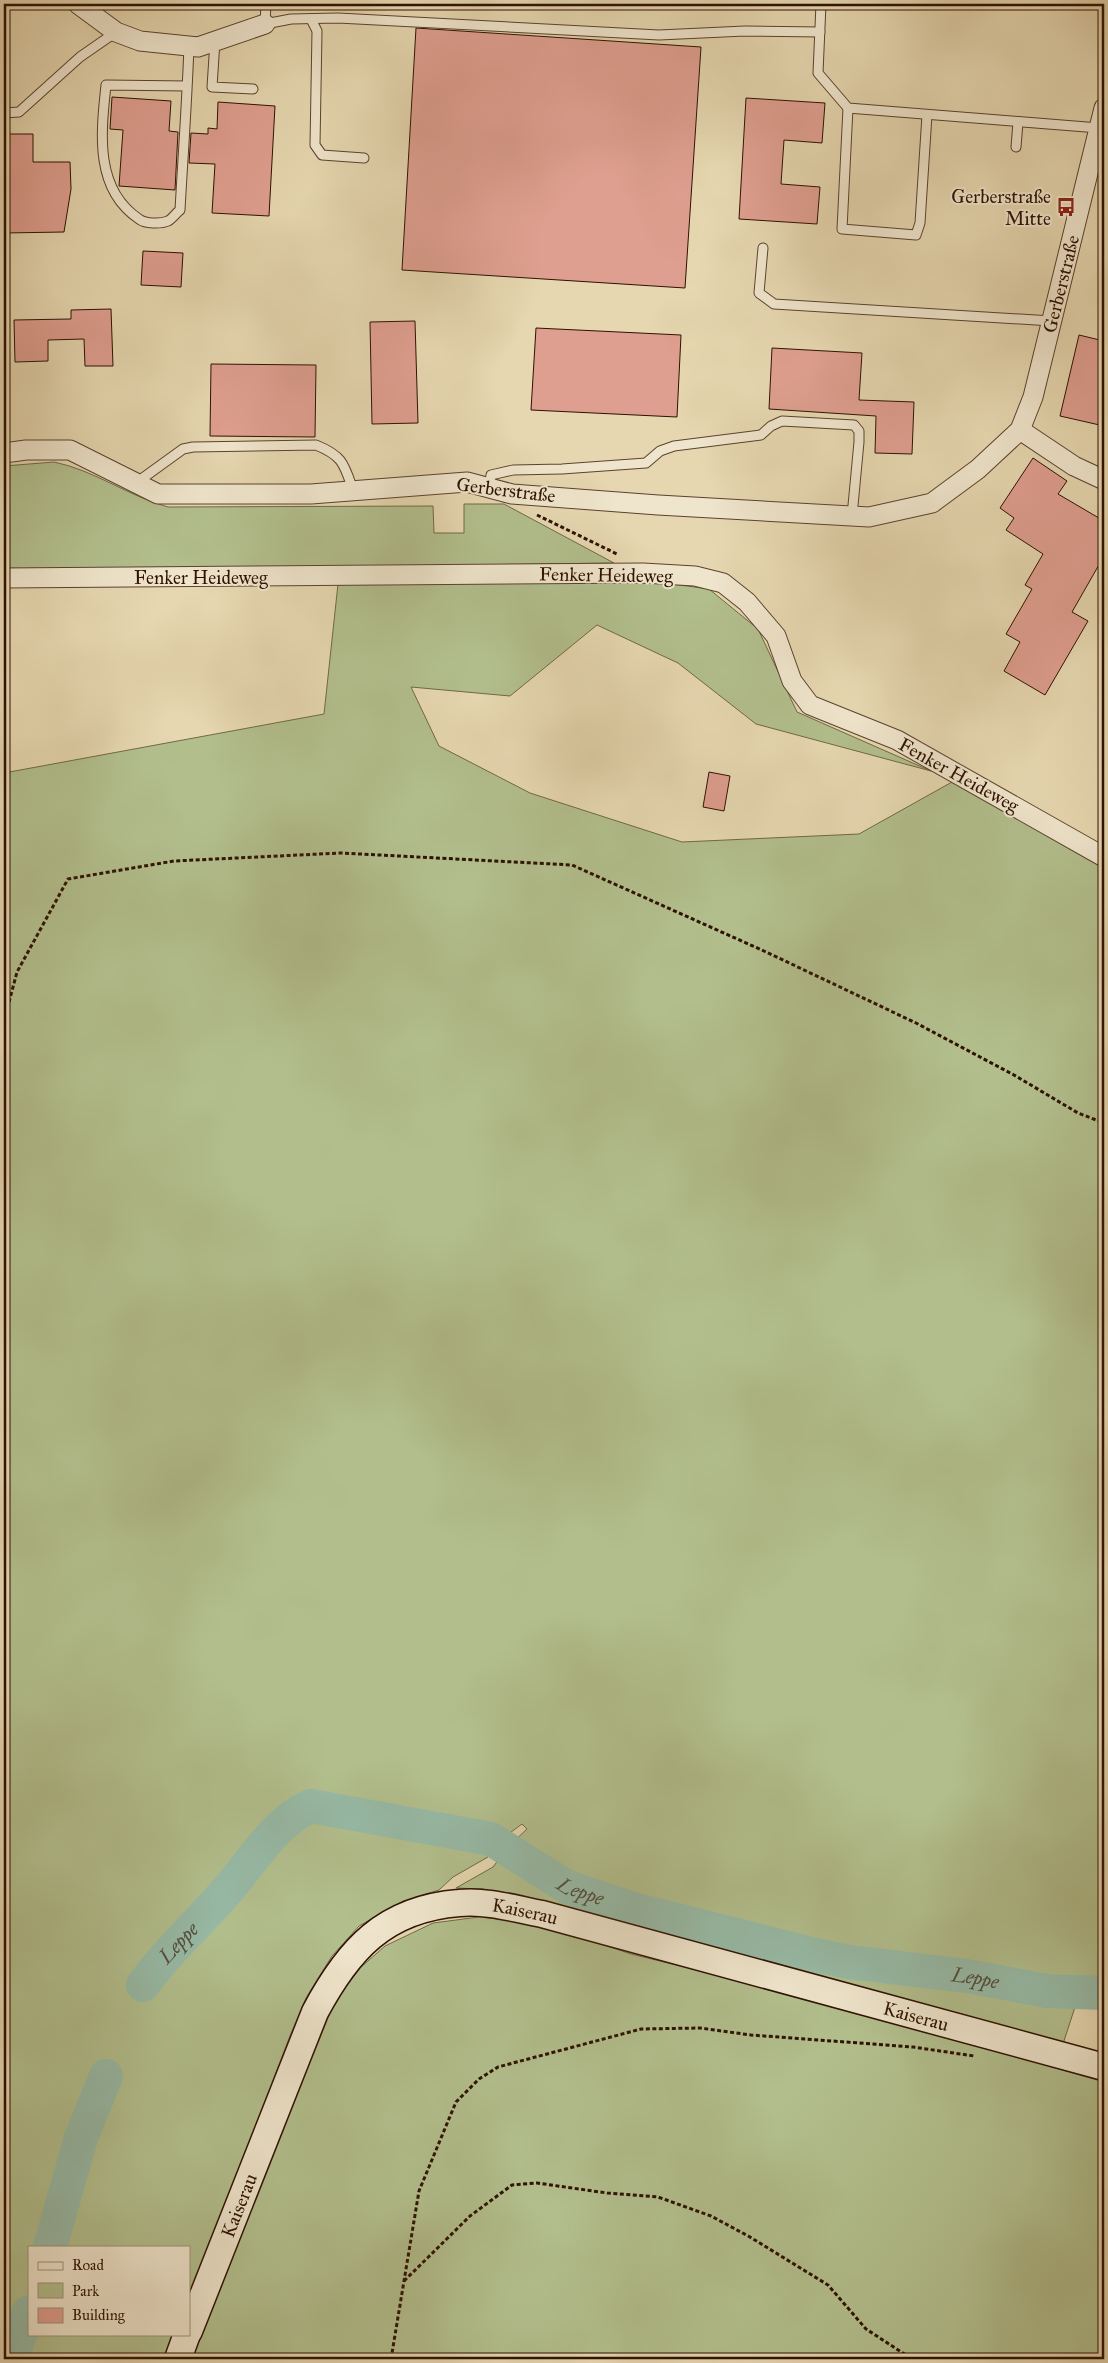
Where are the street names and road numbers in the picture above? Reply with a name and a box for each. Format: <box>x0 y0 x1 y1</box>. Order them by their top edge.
street label: Gerberstraße <box>1038 233 1084 335</box>
street label: Gerberstraße <box>455 473 557 508</box>
street label: Fenker Heideweg <box>539 562 673 589</box>
street label: Fenker Heideweg <box>134 566 268 590</box>
street label: Fenker Heideweg <box>894 733 1023 818</box>
street label: Kaiserau <box>490 1893 561 1929</box>
street label: Kaiserau <box>881 1996 951 2036</box>
street label: Kaiserau <box>216 2170 262 2241</box>

